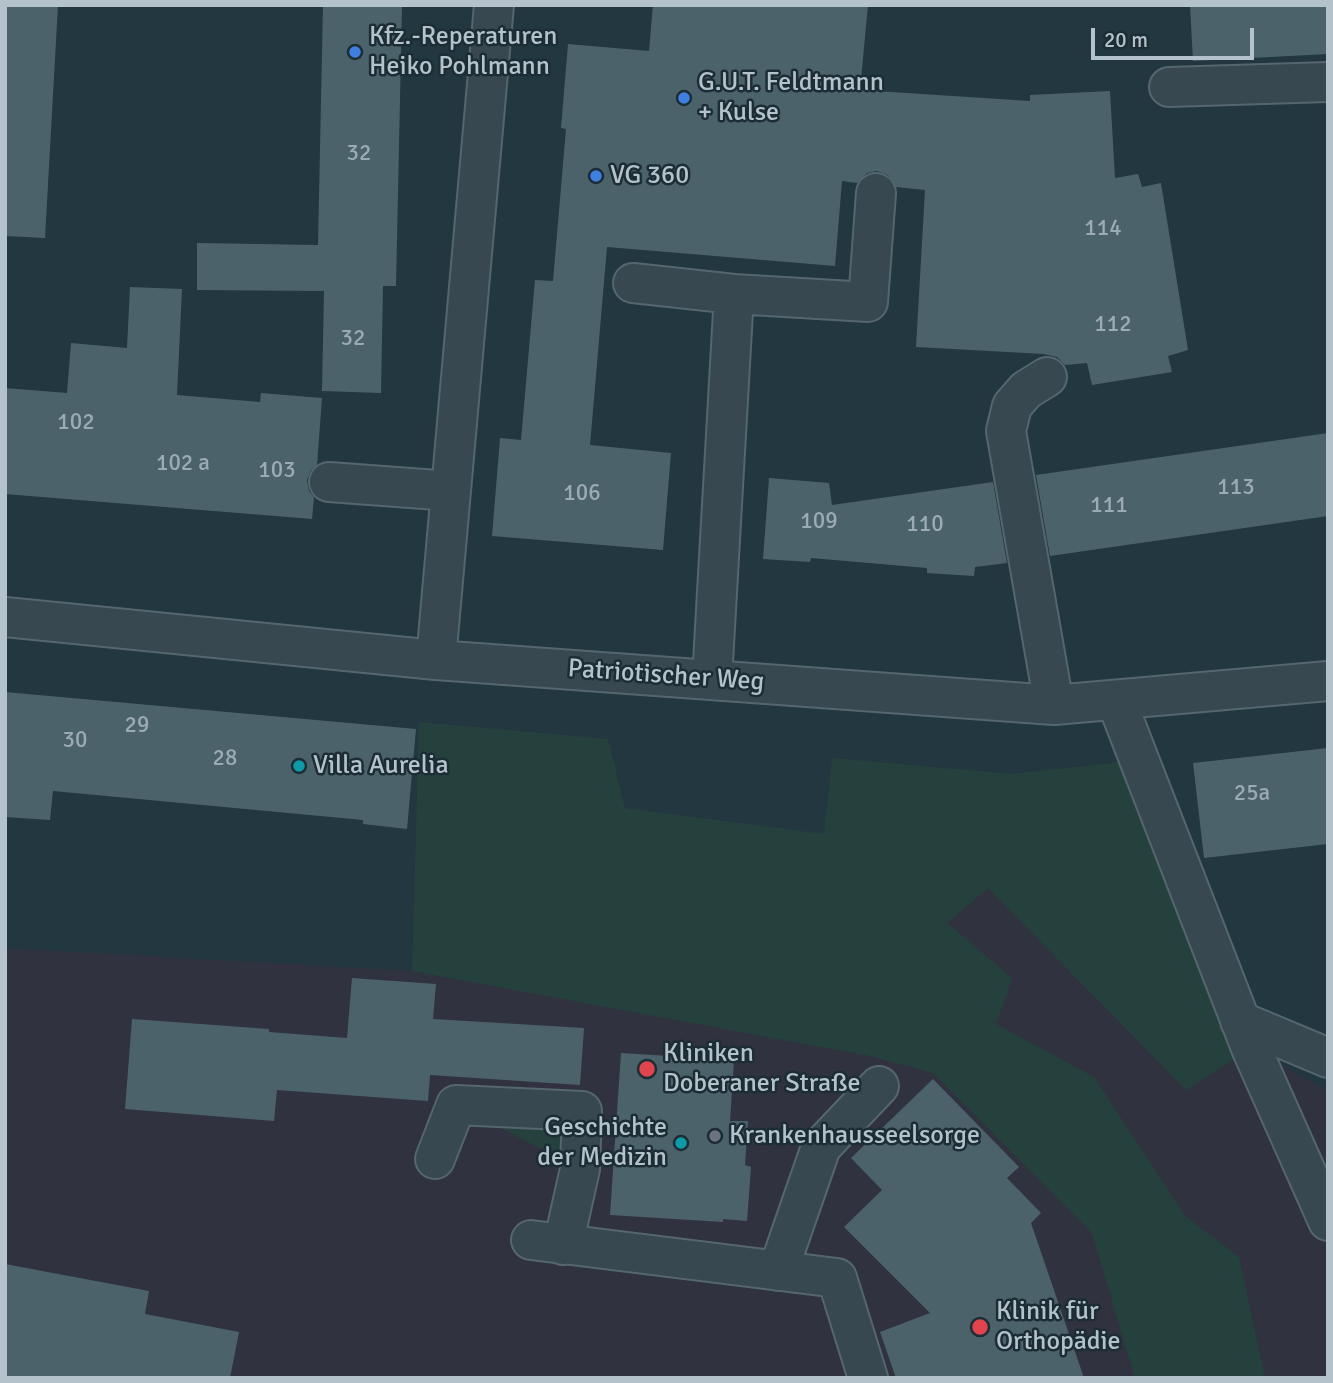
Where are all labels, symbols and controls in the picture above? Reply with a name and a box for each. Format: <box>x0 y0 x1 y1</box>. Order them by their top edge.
scale bar <box>1095 14 1258 58</box>
place label: Kfz.-Reperaturen Heiko Pohlmann <box>369 21 557 82</box>
text: 20 m <box>1104 27 1148 53</box>
marker: Kfz.-Reperaturen Heiko Pohlmann <box>347 44 363 60</box>
place label: G.U.T. Feldtmann + Kulse <box>698 67 884 128</box>
marker: G.U.T. Feldtmann + Kulse <box>676 90 692 106</box>
house number: 32 <box>347 140 371 168</box>
place label: VG 360 <box>610 160 689 192</box>
marker: VG 360 <box>588 168 604 184</box>
house number: 114 <box>1084 215 1122 243</box>
house number: 112 <box>1094 311 1132 339</box>
house number: 32 <box>341 325 365 353</box>
house number: 102 <box>57 409 95 437</box>
house number: 102 a <box>156 450 210 478</box>
house number: 103 <box>258 457 296 485</box>
house number: 113 <box>1217 474 1255 502</box>
house number: 106 <box>563 480 601 508</box>
house number: 111 <box>1090 492 1128 520</box>
house number: 109 <box>800 508 838 536</box>
house number: 110 <box>906 511 944 539</box>
street label: Patriotischer Weg <box>567 654 765 698</box>
house number: 29 <box>125 712 149 740</box>
house number: 30 <box>63 727 87 755</box>
house number: 28 <box>213 745 237 773</box>
place label: Villa Aurelia <box>313 750 449 782</box>
marker: Villa Aurelia <box>291 758 307 774</box>
house number: 25a <box>1234 780 1270 808</box>
place label: Kliniken Doberaner Straße <box>663 1038 861 1100</box>
marker: Kliniken Doberaner Straße <box>637 1059 657 1079</box>
place label: Geschichte der Medizin <box>537 1112 667 1174</box>
place label: Krankenhausseelsorge <box>729 1120 980 1152</box>
marker: Krankenhausseelsorge <box>707 1128 723 1144</box>
marker: Geschichte der Medizin <box>673 1135 689 1151</box>
place label: Klinik für Orthopädie <box>996 1296 1121 1358</box>
marker: Klinik für Orthopädie <box>970 1317 990 1337</box>

